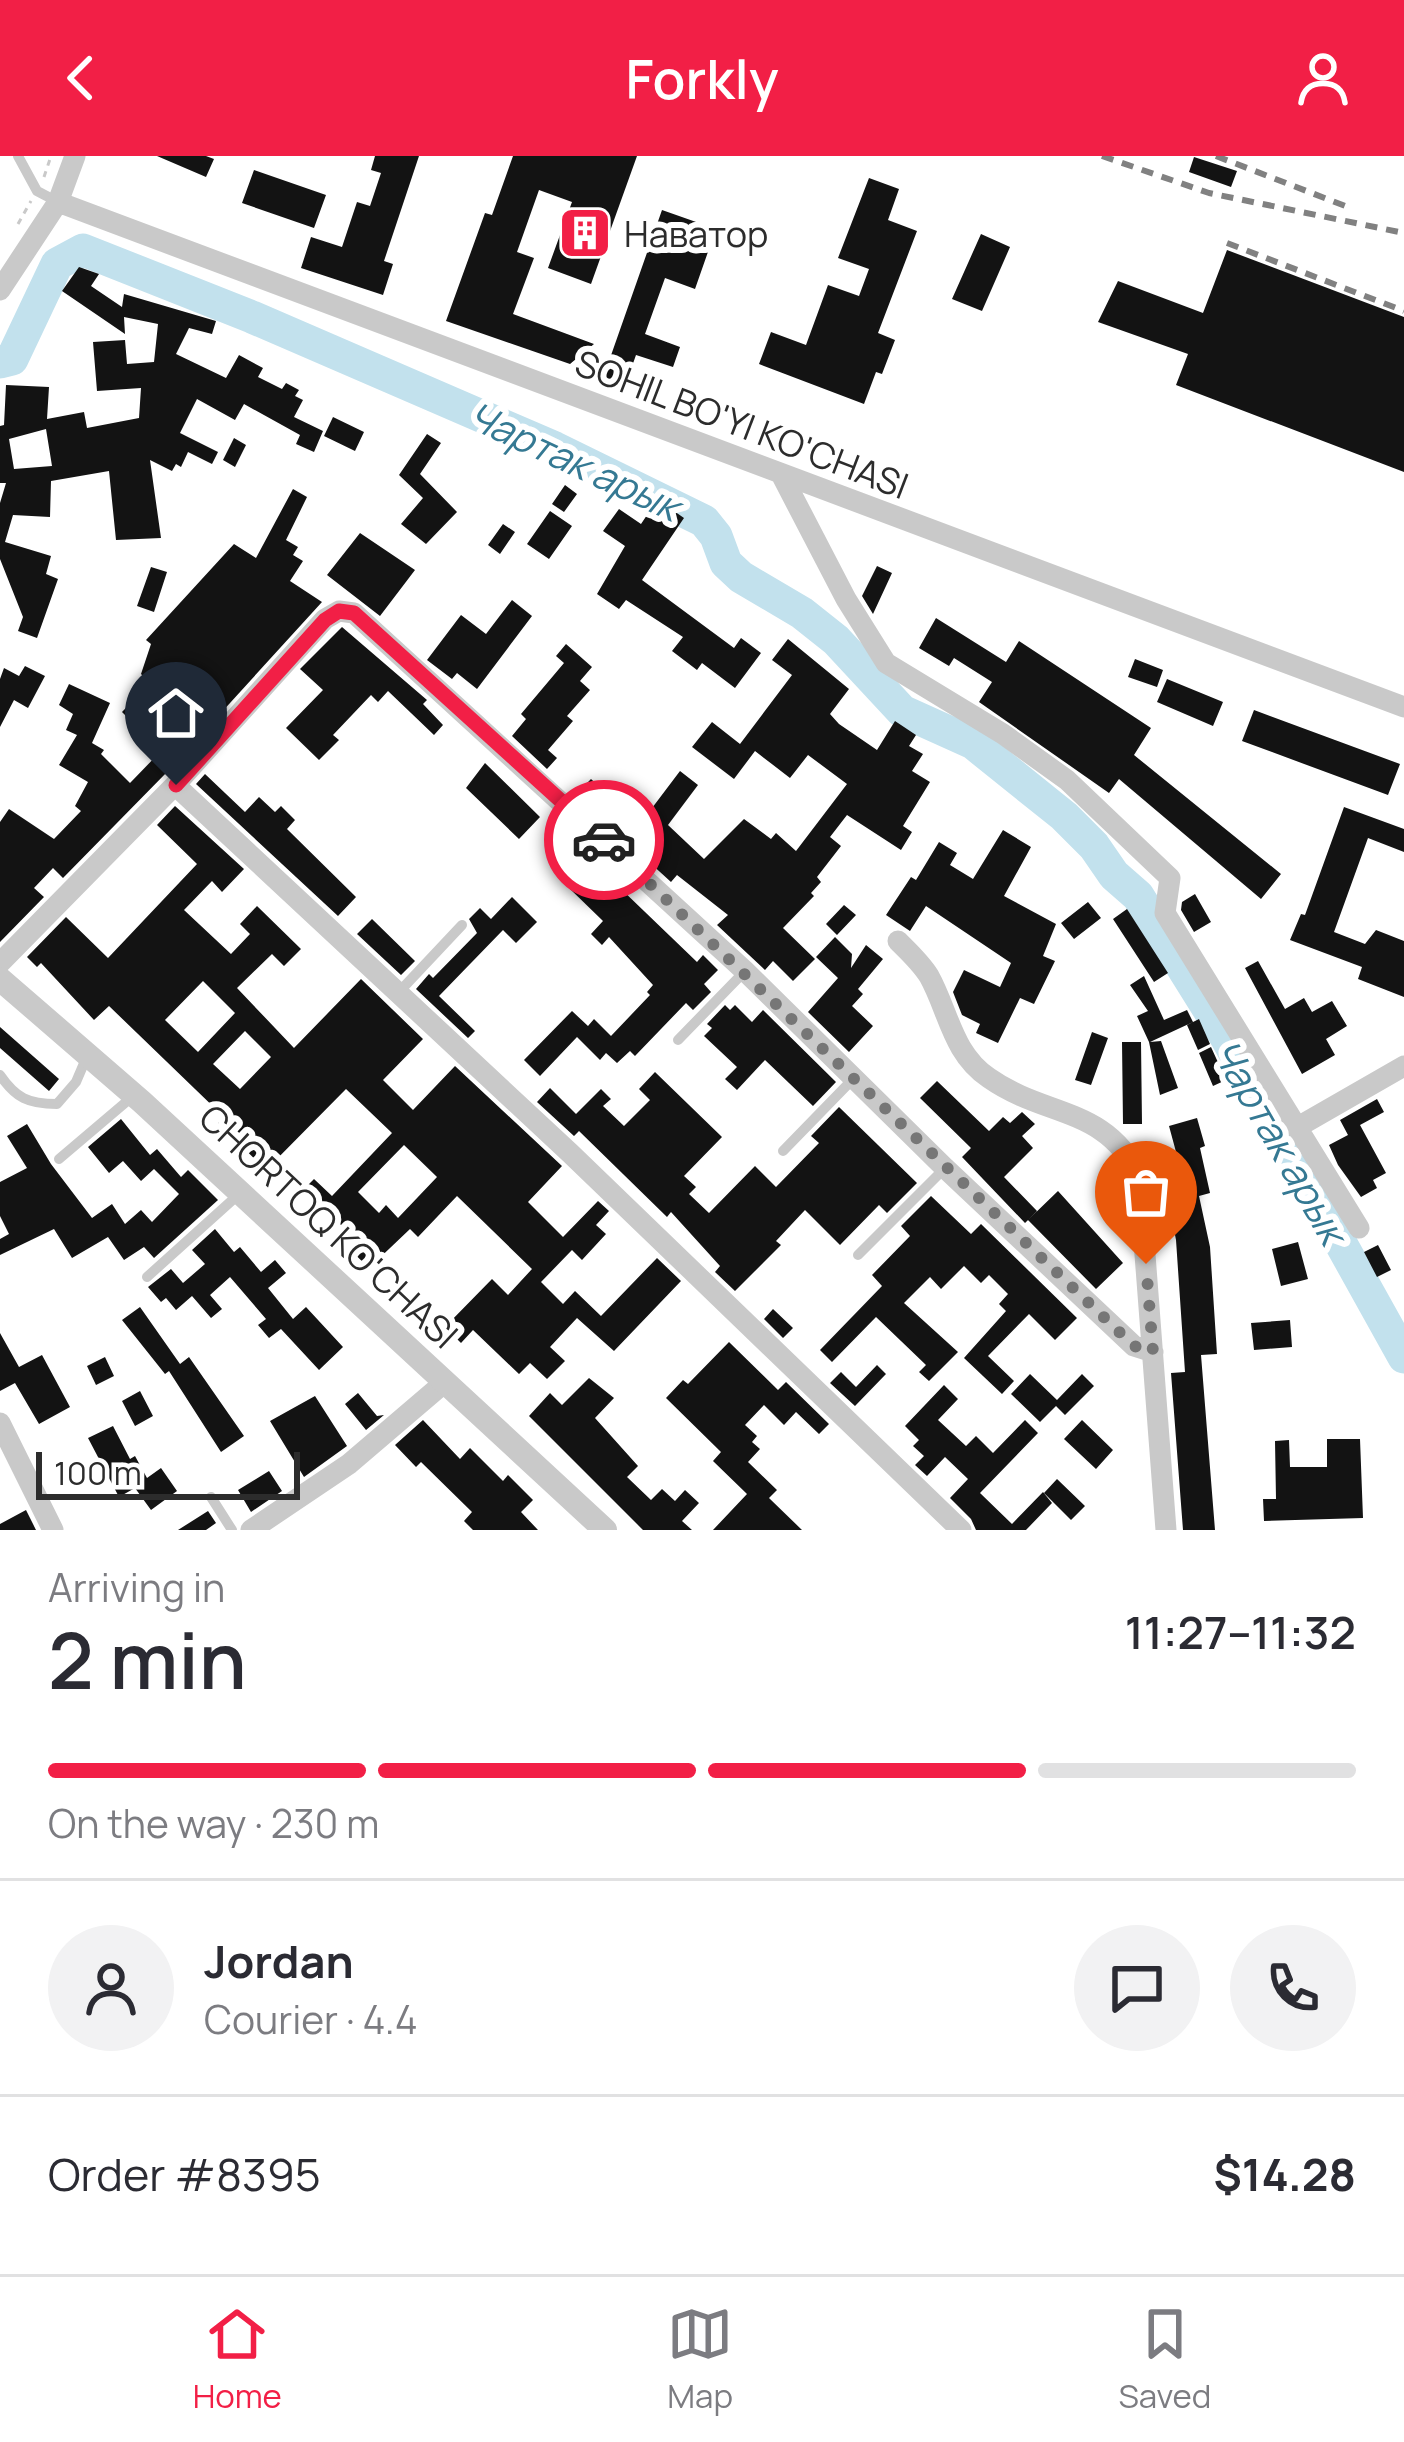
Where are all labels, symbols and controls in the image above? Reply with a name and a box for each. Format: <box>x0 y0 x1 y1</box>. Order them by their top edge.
text: Forkly <box>625 41 779 115</box>
icon: back <box>48 45 114 111</box>
icon: person <box>1290 45 1356 111</box>
building icon: Наватор <box>557 205 613 261</box>
place label: Наватор <box>624 209 768 258</box>
street label: SOHIL BO'YI KO'CHASI <box>569 338 915 510</box>
water label: Чартак арык <box>459 387 694 535</box>
pin <box>125 662 227 785</box>
icon: home <box>143 680 209 746</box>
courier <box>544 780 664 900</box>
icon: car <box>571 807 637 873</box>
water label: Чартак арык <box>1200 1029 1363 1258</box>
street label: CHORTOQ KO'CHASI <box>189 1093 469 1359</box>
pin <box>1095 1141 1197 1264</box>
icon: bag <box>1113 1159 1179 1225</box>
scale bar <box>36 1446 300 1499</box>
text: 100 m <box>54 1450 142 1495</box>
text: Arriving in <box>48 1560 225 1614</box>
text: 11:27–11:32 <box>1125 1601 1356 1663</box>
text: 2 min <box>48 1606 247 1712</box>
text: On the way · 230 m <box>48 1796 379 1850</box>
button: person <box>48 1925 174 2051</box>
button: chat <box>1074 1925 1200 2051</box>
button: phone <box>1230 1925 1356 2051</box>
text: Jordan <box>204 1930 354 1992</box>
text: Courier · 4.4 <box>204 1992 418 2046</box>
text: Order #8395 <box>48 2143 321 2205</box>
text: $14.28 <box>1214 2143 1356 2205</box>
tab: Home <box>193 2301 282 2418</box>
tab: Map <box>667 2301 733 2418</box>
tab: Saved <box>1118 2301 1211 2418</box>

